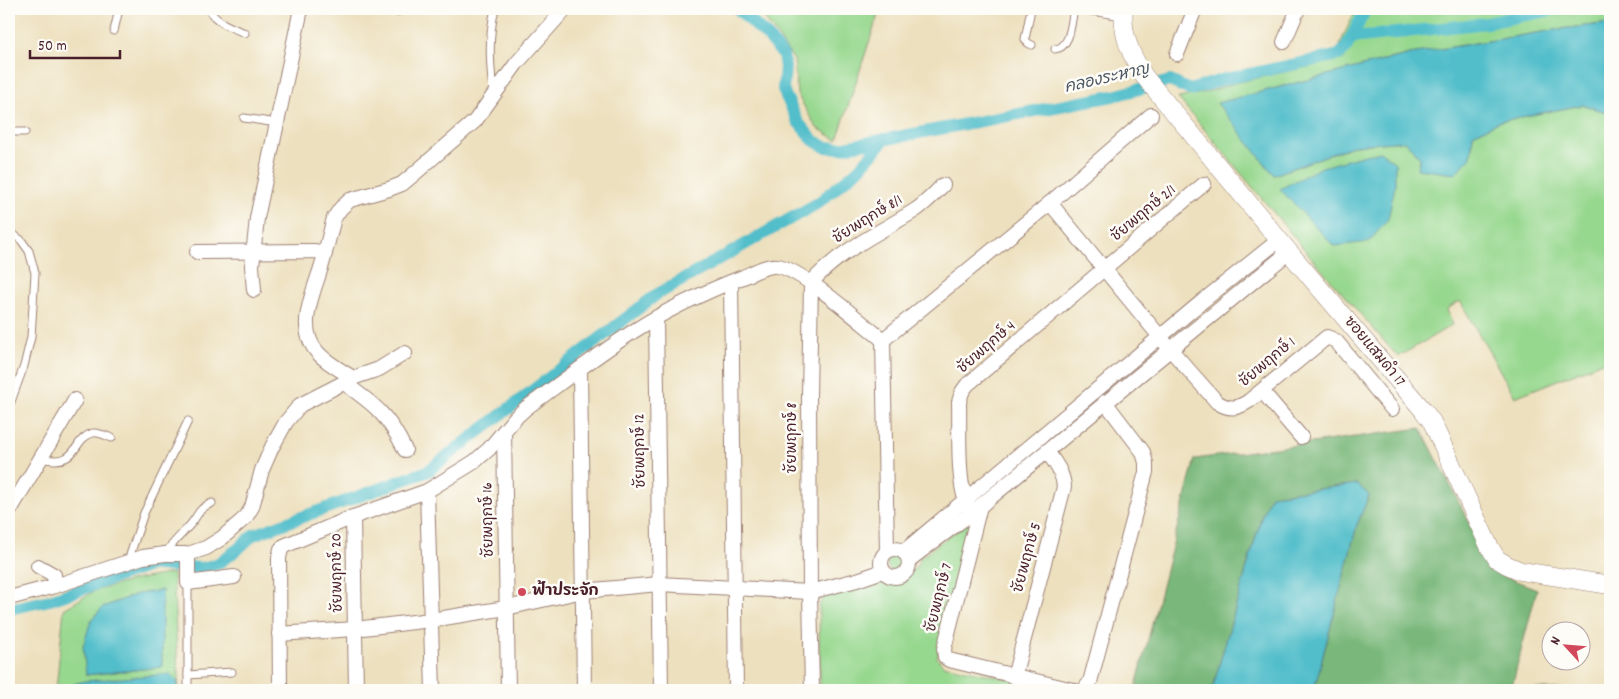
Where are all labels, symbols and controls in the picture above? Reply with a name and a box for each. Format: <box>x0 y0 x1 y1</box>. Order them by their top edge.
scale bar <box>30 28 120 60</box>
text: 50 m <box>38 36 67 58</box>
water label: คลองระหาญ <box>1062 58 1153 100</box>
street label: ชัยพฤกษ์ 2/1 <box>1106 179 1181 248</box>
street label: ชัยพฤกษ์ 8/1 <box>828 189 907 250</box>
street label: ซอยแสมดำ 17 <box>1338 312 1410 392</box>
street label: ชัยพฤกษ์ 4 <box>952 316 1021 380</box>
street label: ชัยพฤกษ์ 1 <box>1234 332 1301 393</box>
street label: ชัยพฤกษ์ 8 <box>781 402 804 474</box>
street label: ชัยพฤกษ์ 12 <box>628 413 653 489</box>
street label: ชัยพฤกษ์ 16 <box>476 482 501 558</box>
street label: ชัยพฤกษ์ 5 <box>1007 520 1048 596</box>
street label: ชัยพฤกษ์ 20 <box>325 533 350 613</box>
street label: ชัยพฤกษ์ 7 <box>920 560 959 635</box>
place label: ฟ้าประจัก <box>532 579 599 603</box>
marker: ฟ้าประจัก <box>516 586 528 598</box>
north arrow <box>1542 622 1592 672</box>
text: N <box>1546 634 1567 649</box>

